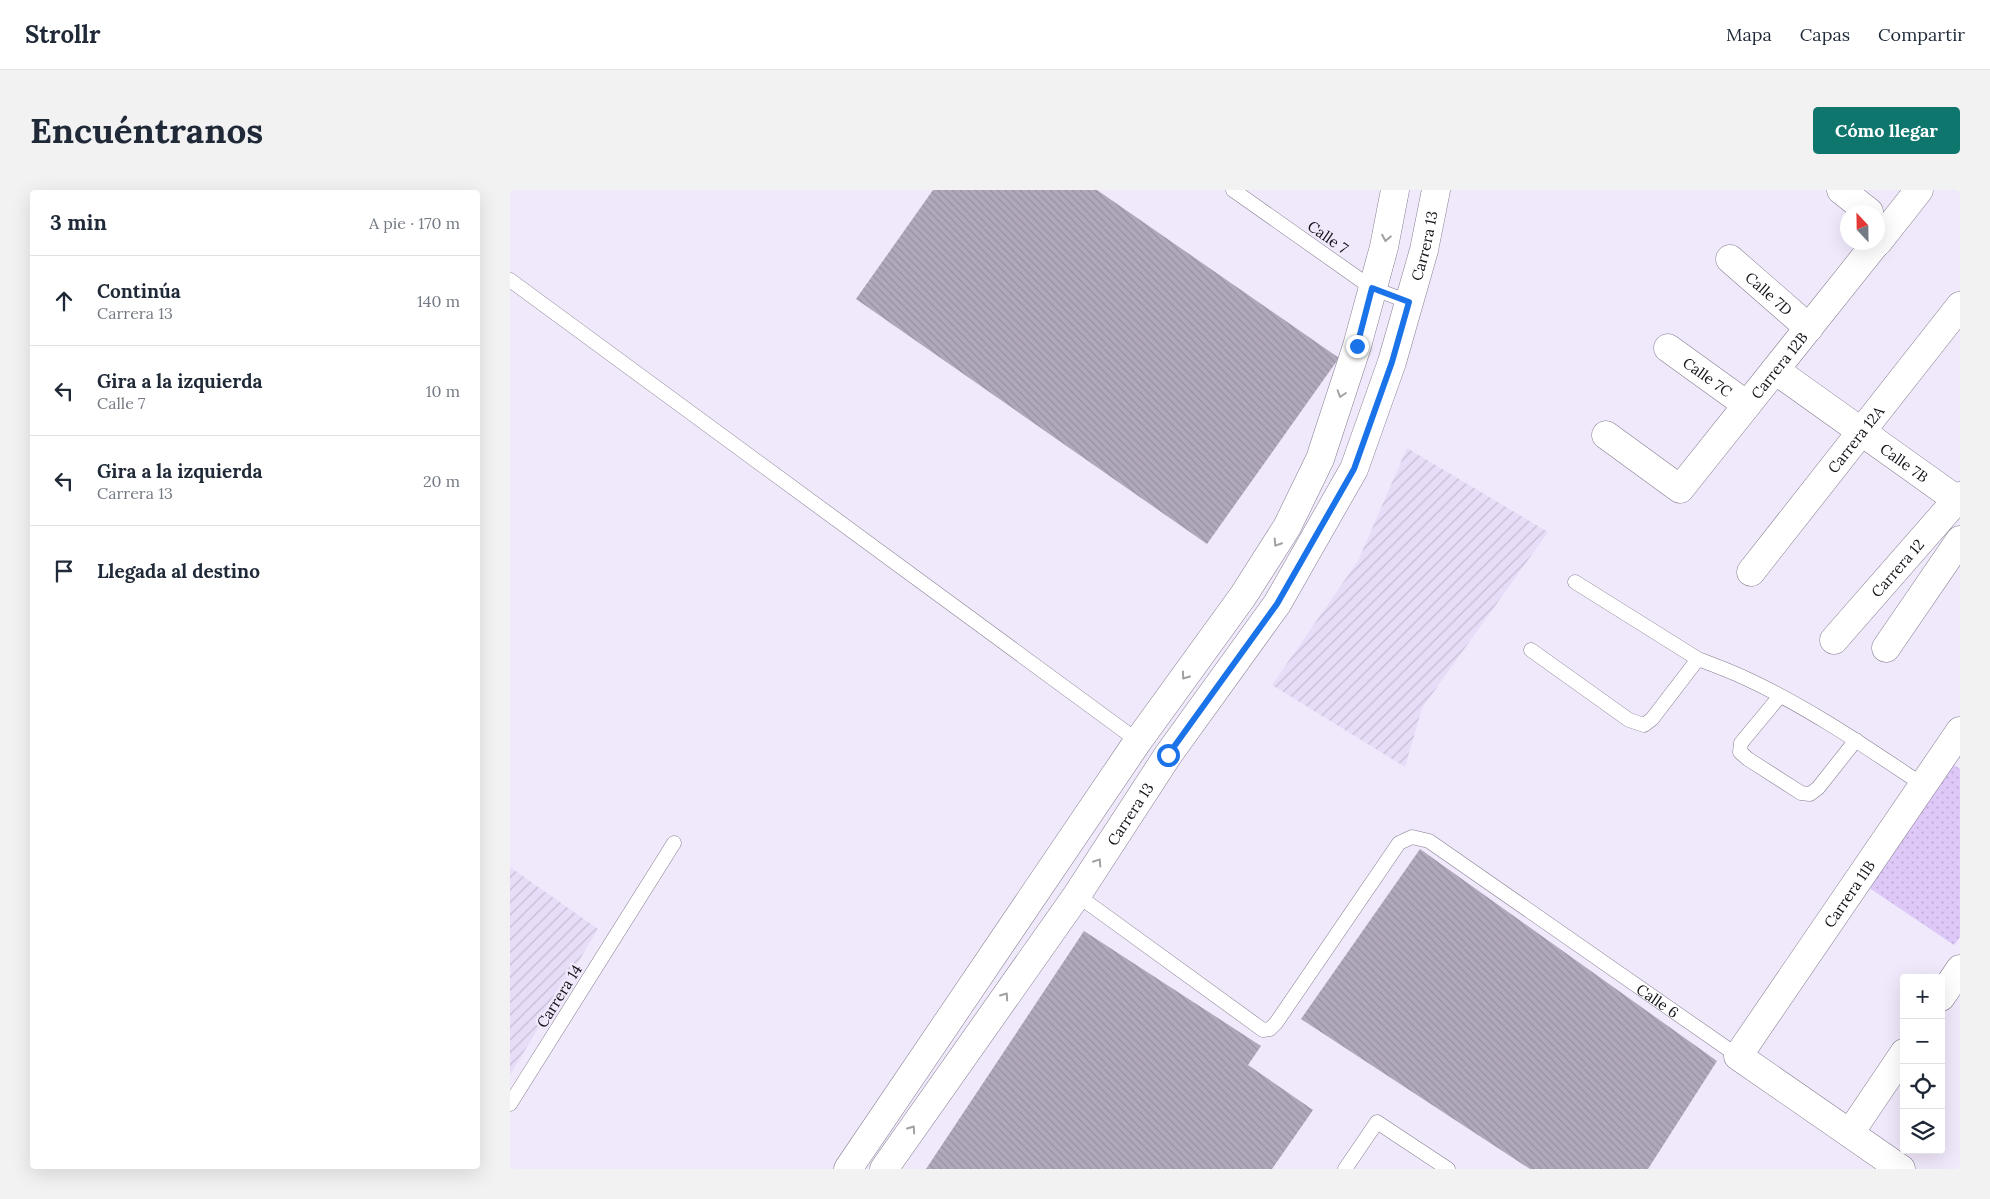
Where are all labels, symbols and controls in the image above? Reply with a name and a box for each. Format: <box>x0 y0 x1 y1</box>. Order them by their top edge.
text: Strollr <box>25 19 100 50</box>
text: Mapa <box>1726 23 1772 46</box>
text: Capas <box>1800 23 1850 46</box>
text: Compartir <box>1878 23 1965 46</box>
button: Cómo llegar <box>1813 107 1960 154</box>
text: Encuéntranos <box>30 108 263 153</box>
north arrow <box>1840 205 1885 250</box>
text: 3 min <box>50 209 107 236</box>
street label: Carrera 13 <box>1406 209 1441 283</box>
text: A pie · 170 m <box>369 213 460 233</box>
street label: Calle 7 <box>1304 216 1352 258</box>
one-way arrow <box>1381 234 1391 242</box>
street label: Calle 7D <box>1742 267 1797 319</box>
text: Continúa <box>97 279 181 303</box>
icon: ahead <box>50 287 78 315</box>
text: 140 m <box>417 291 460 311</box>
text: Carrera 13 <box>97 303 173 323</box>
street label: Carrera 12B <box>1746 328 1811 402</box>
route end <box>1346 335 1369 358</box>
street label: Calle 7C <box>1679 353 1736 401</box>
text: Gira a la izquierda <box>97 369 263 393</box>
icon: left <box>50 377 78 405</box>
text: 10 m <box>426 381 460 401</box>
one-way arrow <box>1337 389 1347 398</box>
text: Calle 7 <box>97 393 145 413</box>
street label: Carrera 12A <box>1823 401 1888 477</box>
street label: Calle 7B <box>1877 439 1932 486</box>
text: Gira a la izquierda <box>97 459 263 483</box>
icon: left <box>50 467 78 495</box>
text: 20 m <box>423 471 460 491</box>
text: Carrera 13 <box>97 483 173 503</box>
street label: Carrera 12 <box>1867 535 1928 601</box>
one-way arrow <box>1274 537 1283 546</box>
icon: arrive <box>50 557 78 585</box>
text: Llegada al destino <box>97 559 260 583</box>
one-way arrow <box>1182 670 1190 679</box>
route start <box>1157 744 1180 767</box>
street label: Carrera 13 <box>1102 779 1157 849</box>
street label: Carrera 11B <box>1819 856 1879 931</box>
one-way arrow <box>1092 859 1101 868</box>
street label: Carrera 14 <box>532 961 586 1031</box>
map controls <box>1900 974 1945 1154</box>
button: + <box>1900 974 1945 1019</box>
street label: Calle 6 <box>1633 979 1683 1022</box>
one-way arrow <box>999 992 1008 1002</box>
button: − <box>1900 1019 1945 1064</box>
button: locate <box>1900 1064 1945 1109</box>
button: layers <box>1900 1109 1945 1154</box>
one-way arrow <box>906 1125 915 1135</box>

